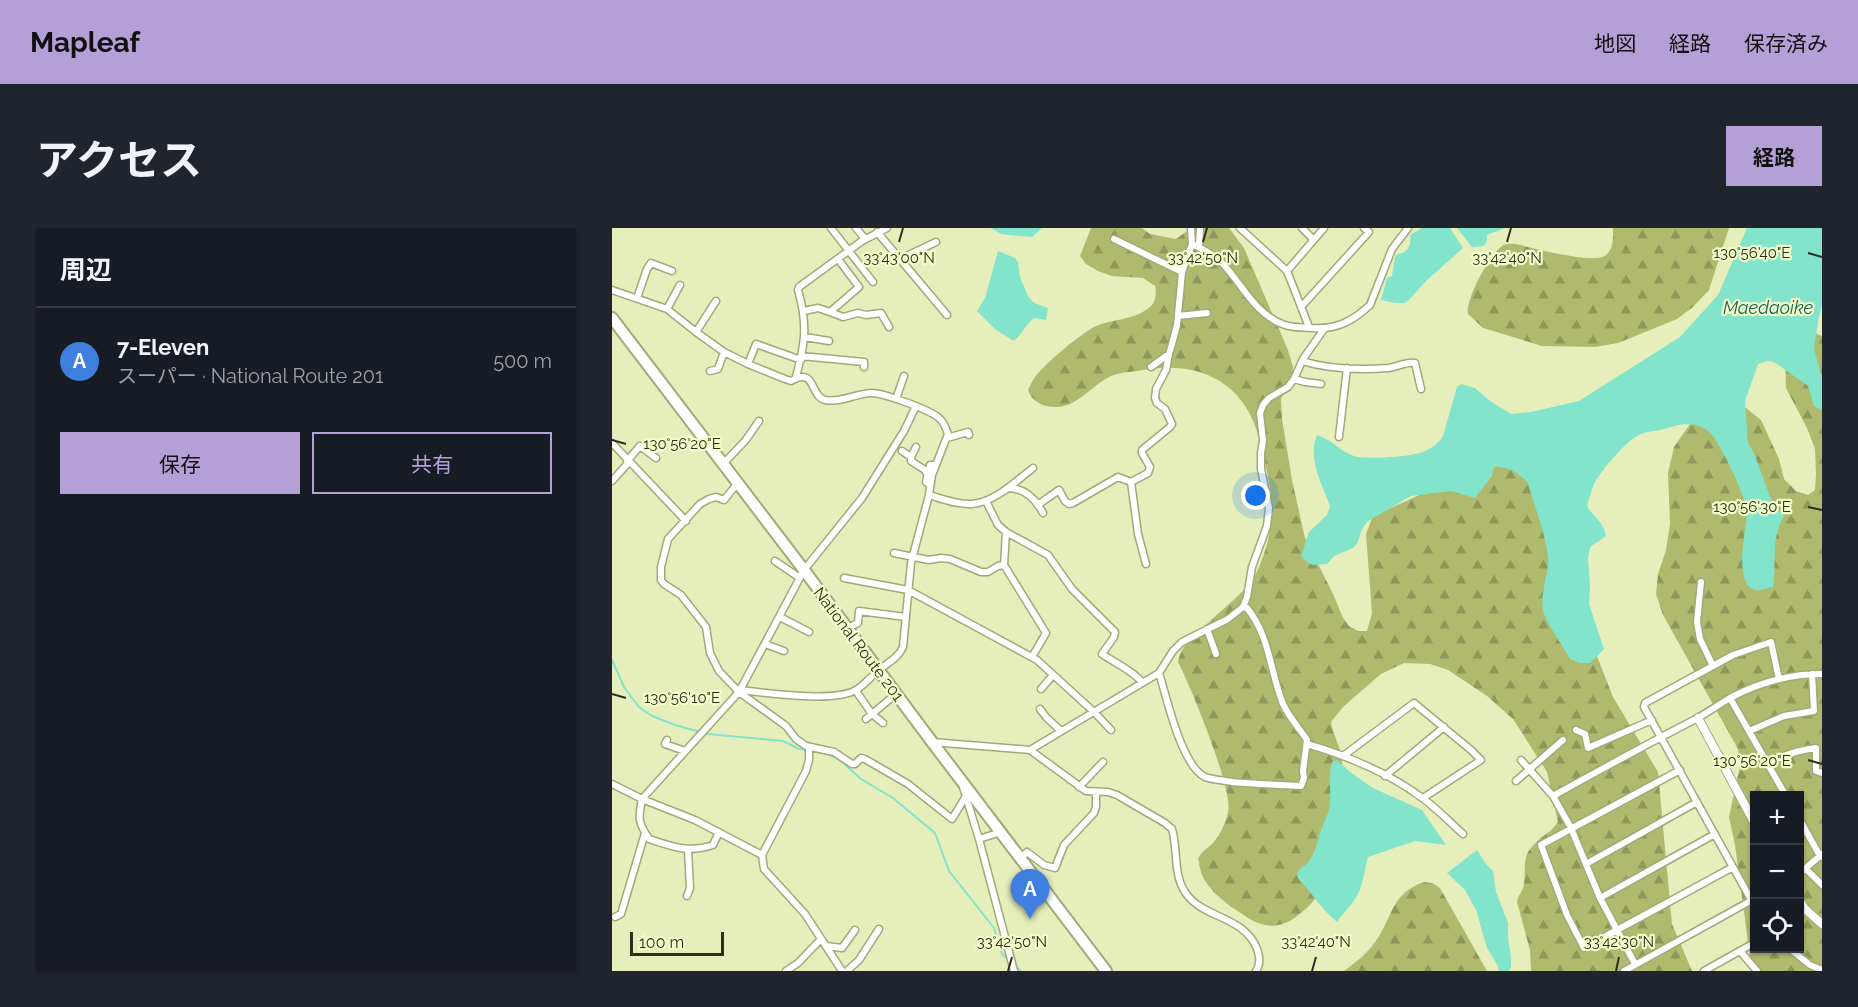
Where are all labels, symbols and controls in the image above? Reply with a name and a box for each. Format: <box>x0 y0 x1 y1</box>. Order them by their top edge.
text: Mapleaf <box>30 26 140 59</box>
text: 地図 <box>1594 31 1636 56</box>
text: 経路 <box>1669 31 1711 56</box>
text: 保存済み <box>1744 31 1828 56</box>
button: 経路 <box>1726 126 1822 186</box>
text: アクセス <box>36 136 202 185</box>
text: 130°56'40"E <box>1714 244 1790 262</box>
text: 33°43'00"N <box>863 249 935 267</box>
text: 33°42'50"N <box>1168 249 1238 267</box>
text: 33°42'40"N <box>1472 249 1542 267</box>
text: 周辺 <box>60 255 112 285</box>
water label: Maedaoike <box>1723 297 1813 318</box>
text: 7-Eleven <box>117 334 209 360</box>
text: A <box>73 349 86 373</box>
text: 500 m <box>493 349 552 373</box>
text: スーパー · National Route 201 <box>117 364 384 388</box>
button: 保存 <box>60 432 300 494</box>
button: 共有 <box>312 432 552 494</box>
text: 130°56'20"E <box>643 435 721 453</box>
your location <box>1241 481 1270 510</box>
text: 130°56'30"E <box>1713 498 1791 516</box>
street label: National Route 201 <box>809 583 908 705</box>
text: 130°56'10"E <box>644 689 720 707</box>
text: 130°56'20"E <box>1713 752 1791 770</box>
map controls <box>1750 791 1804 953</box>
button: + <box>1750 791 1804 845</box>
button: − <box>1750 845 1804 899</box>
pin: A <box>1010 870 1050 919</box>
button: locate <box>1750 899 1804 953</box>
scale bar <box>630 929 724 956</box>
text: 100 m <box>639 933 684 952</box>
text: 33°42'50"N <box>977 933 1047 951</box>
text: 33°42'40"N <box>1281 933 1351 951</box>
text: 33°42'30"N <box>1584 933 1654 951</box>

